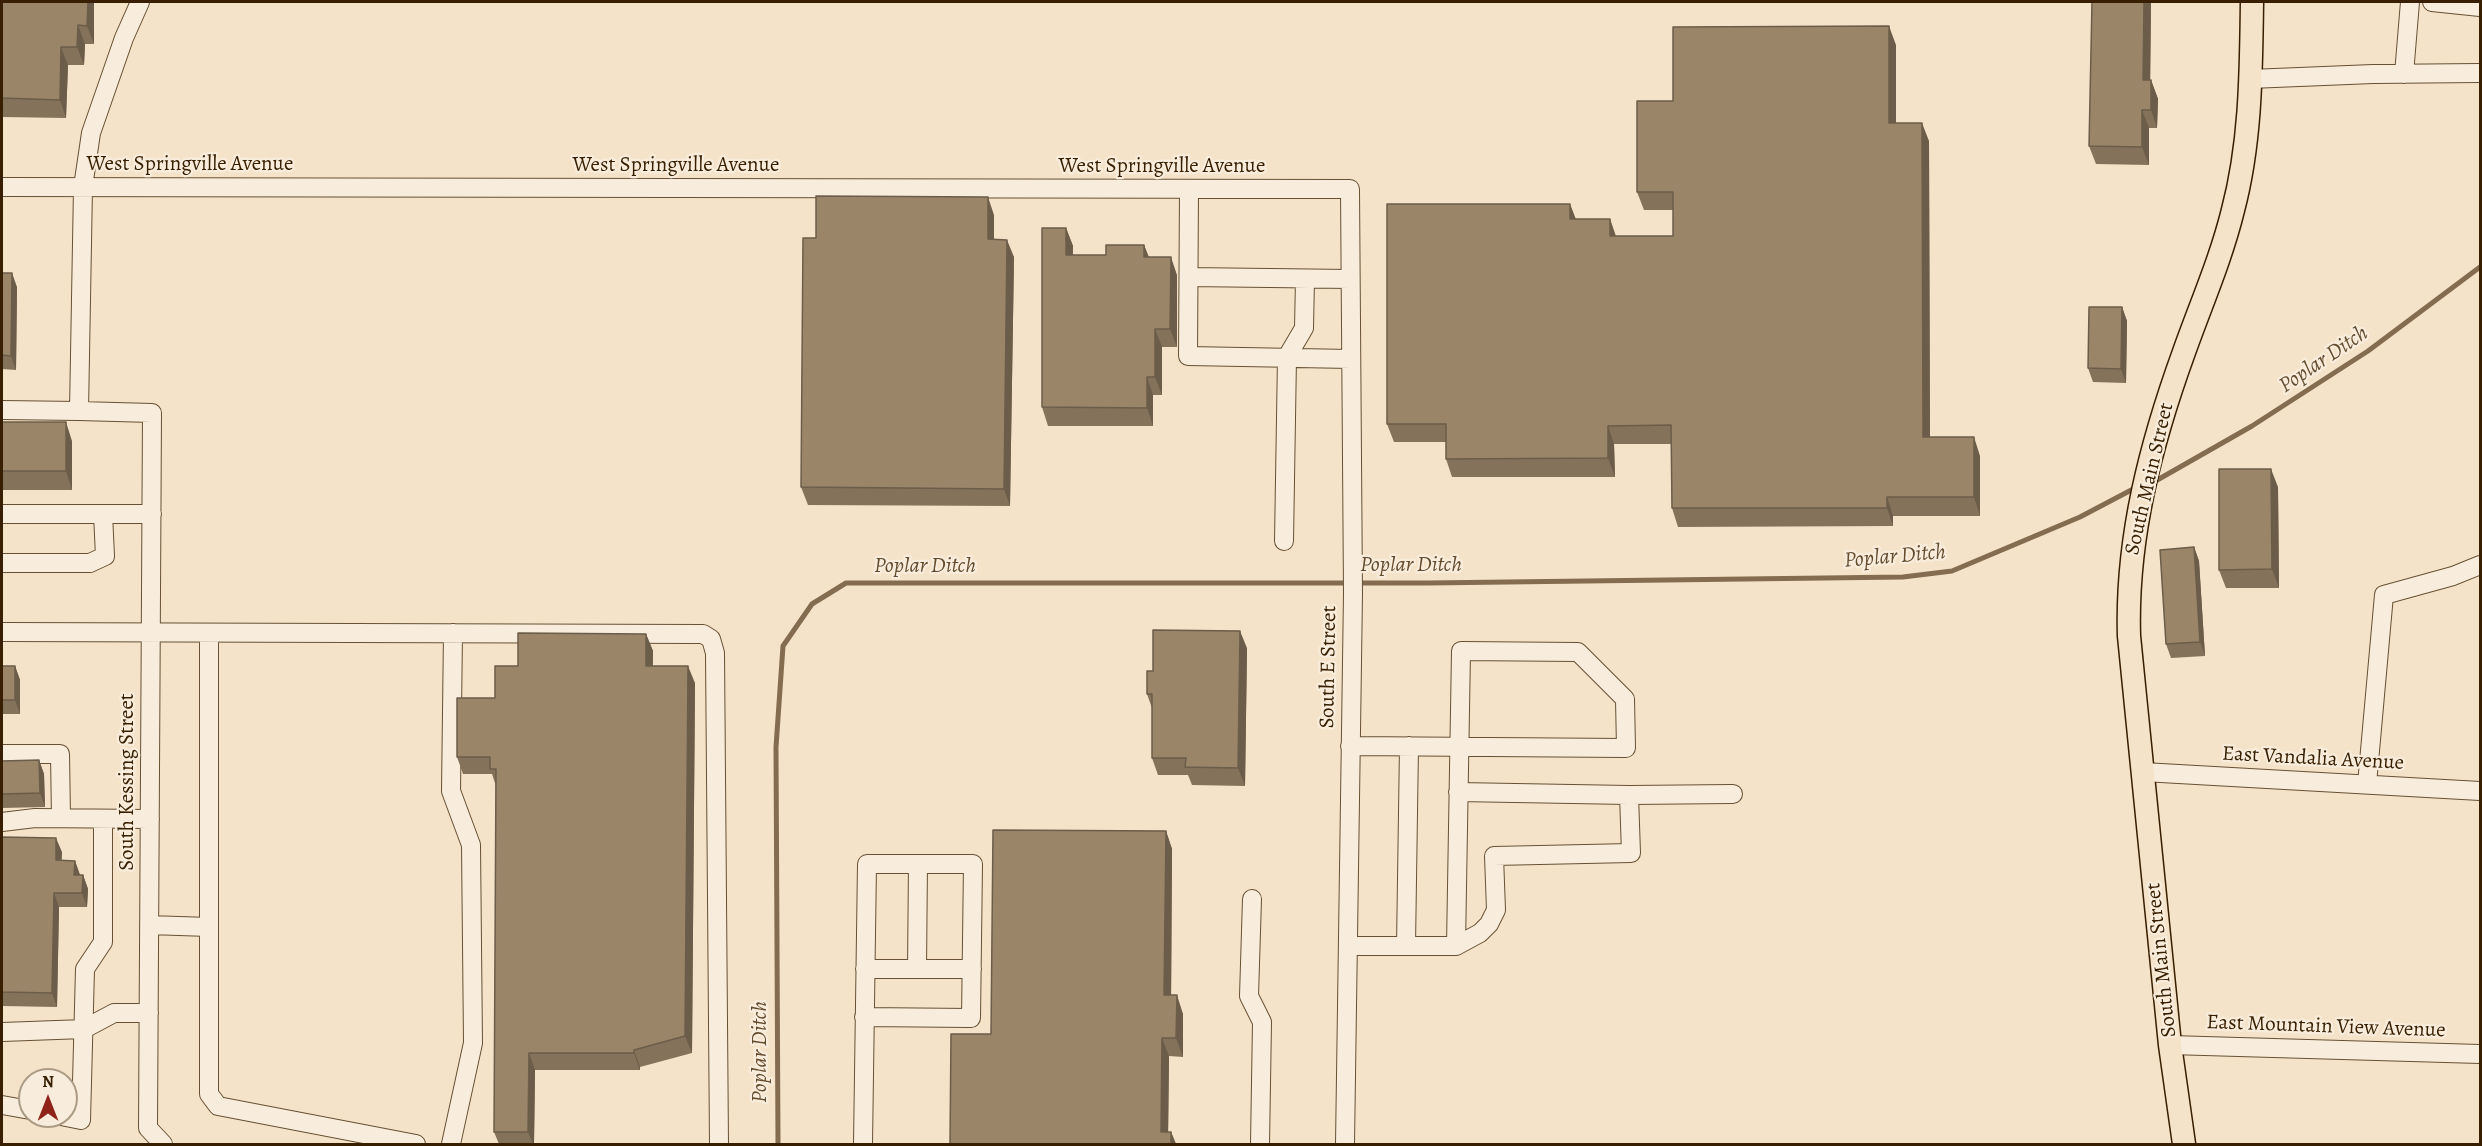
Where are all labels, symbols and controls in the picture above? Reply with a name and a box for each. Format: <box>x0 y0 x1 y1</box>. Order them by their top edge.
street label: West Springville Avenue <box>87 152 293 178</box>
street label: West Springville Avenue <box>573 153 779 179</box>
street label: West Springville Avenue <box>1059 154 1265 180</box>
water label: Poplar Ditch <box>2274 321 2374 399</box>
street label: South Main Street <box>2120 400 2180 558</box>
water label: Poplar Ditch <box>1843 539 1947 575</box>
water label: Poplar Ditch <box>1360 553 1462 579</box>
water label: Poplar Ditch <box>874 554 976 580</box>
street label: South E Street <box>1315 605 1343 729</box>
street label: South Kessing Street <box>115 693 141 871</box>
street label: East Vandalia Avenue <box>2221 742 2405 776</box>
street label: South Main Street <box>2141 881 2183 1039</box>
water label: Poplar Ditch <box>748 1001 774 1103</box>
street label: East Mountain View Avenue <box>2206 1010 2446 1044</box>
north arrow <box>18 1068 78 1128</box>
text: N <box>42 1071 54 1093</box>

